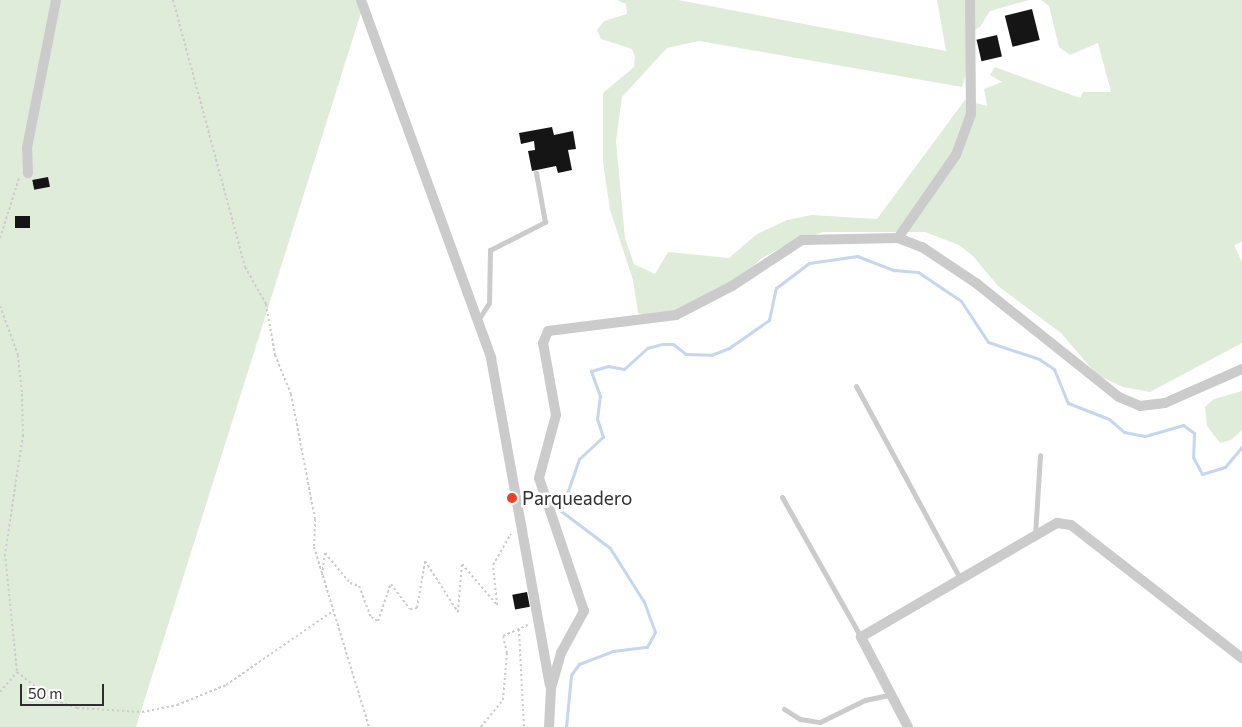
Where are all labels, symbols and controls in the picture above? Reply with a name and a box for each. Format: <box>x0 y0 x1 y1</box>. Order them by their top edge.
place label: Parqueadero <box>522 487 632 509</box>
marker: Parqueadero <box>506 492 518 504</box>
scale bar <box>22 674 106 706</box>
text: 50 m <box>28 684 62 702</box>

